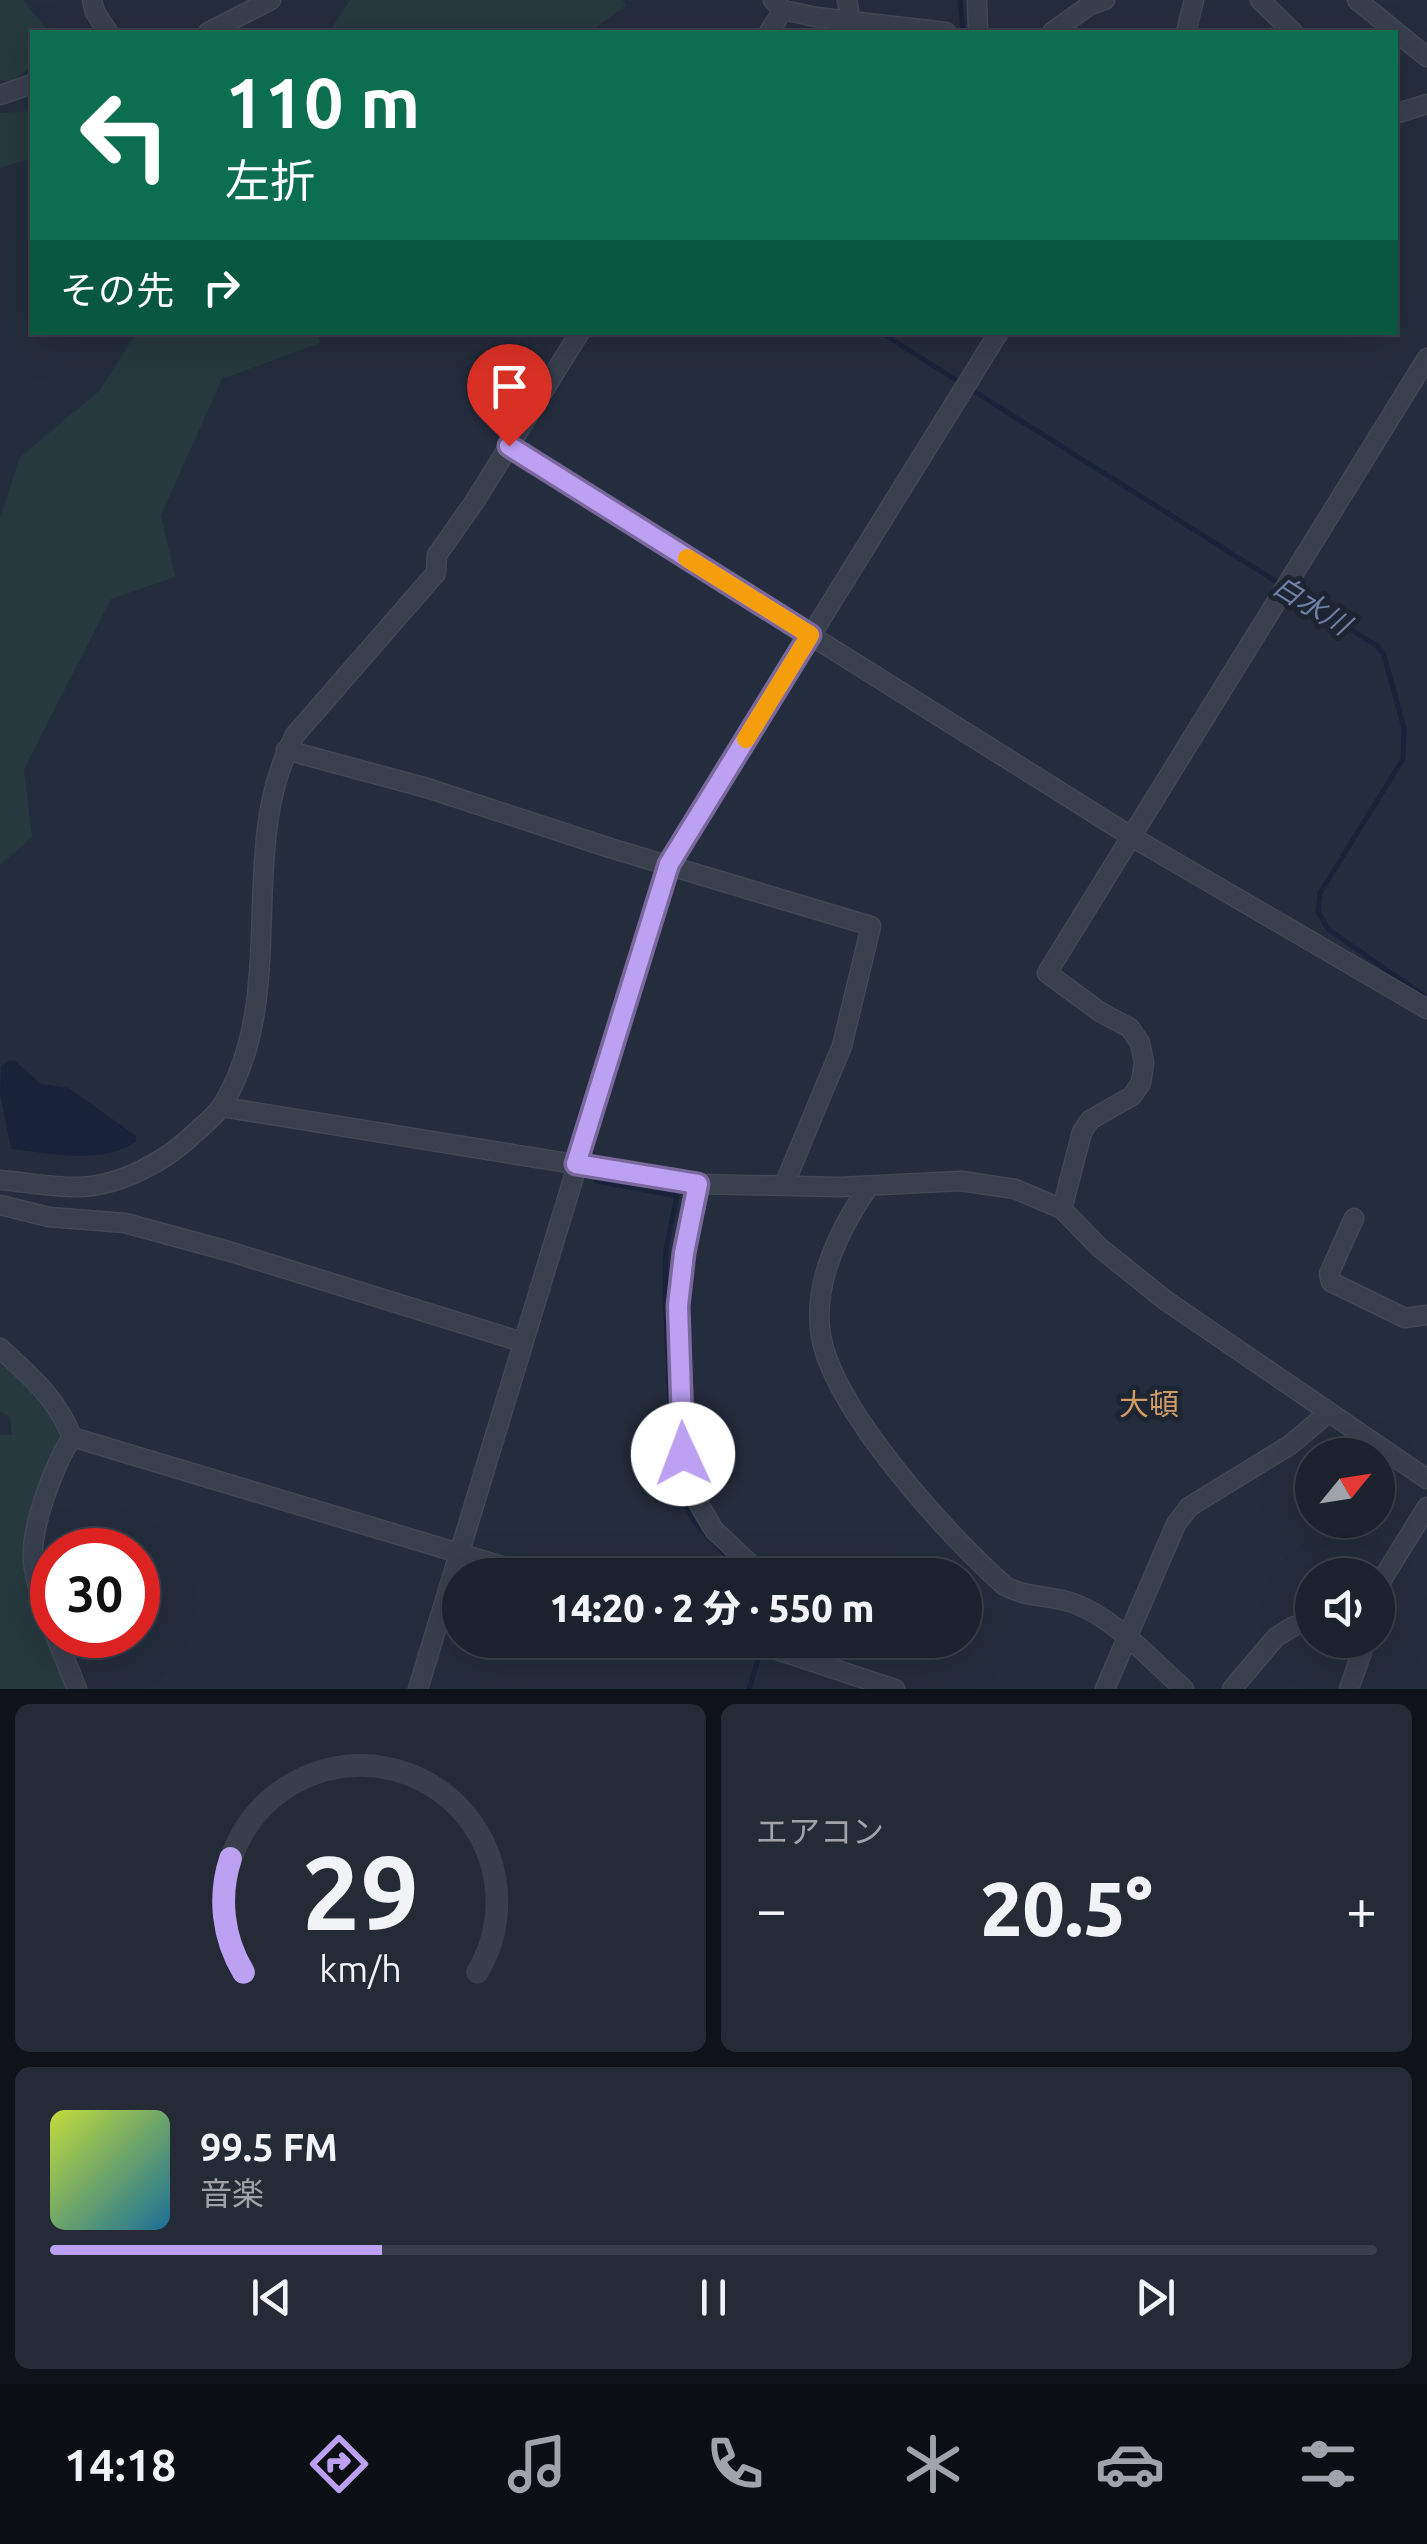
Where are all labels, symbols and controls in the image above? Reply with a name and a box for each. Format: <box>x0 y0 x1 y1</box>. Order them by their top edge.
text: 110 m <box>225 63 420 141</box>
icon: left <box>60 70 190 200</box>
text: 左折 <box>225 155 315 206</box>
icon: right <box>194 260 249 315</box>
text: その先 <box>60 269 174 311</box>
pin <box>467 344 552 447</box>
icon: arrive <box>482 359 537 414</box>
water label: 白水川 <box>1268 569 1359 642</box>
district label: 大頓 <box>1119 1387 1179 1421</box>
position arrow <box>631 1402 735 1506</box>
north arrow <box>1295 1438 1395 1538</box>
map controls <box>1295 1438 1395 1658</box>
speed limit sign: 30 <box>30 1528 160 1658</box>
button: sound <box>1295 1558 1395 1658</box>
text: 14:20 · 2 分 · 550 m <box>550 1587 874 1629</box>
text: エアコン <box>756 1813 884 1849</box>
text: 29 <box>302 1833 419 1950</box>
text: 20.5° <box>980 1866 1153 1950</box>
text: − <box>756 1878 787 1939</box>
text: + <box>1346 1878 1377 1939</box>
text: km/h <box>319 1949 402 1989</box>
text: 99.5 FM <box>200 2126 338 2168</box>
text: 音楽 <box>200 2175 264 2211</box>
icon: previous <box>244 2270 299 2325</box>
icon: pause <box>686 2270 741 2325</box>
icon: next <box>1128 2270 1183 2325</box>
icon: directions <box>304 2429 374 2499</box>
icon: music <box>502 2429 572 2499</box>
icon: phone <box>700 2429 770 2499</box>
icon: climate <box>898 2429 968 2499</box>
icon: car <box>1095 2429 1165 2499</box>
icon: filters <box>1293 2429 1363 2499</box>
text: 14:18 <box>64 2439 176 2490</box>

